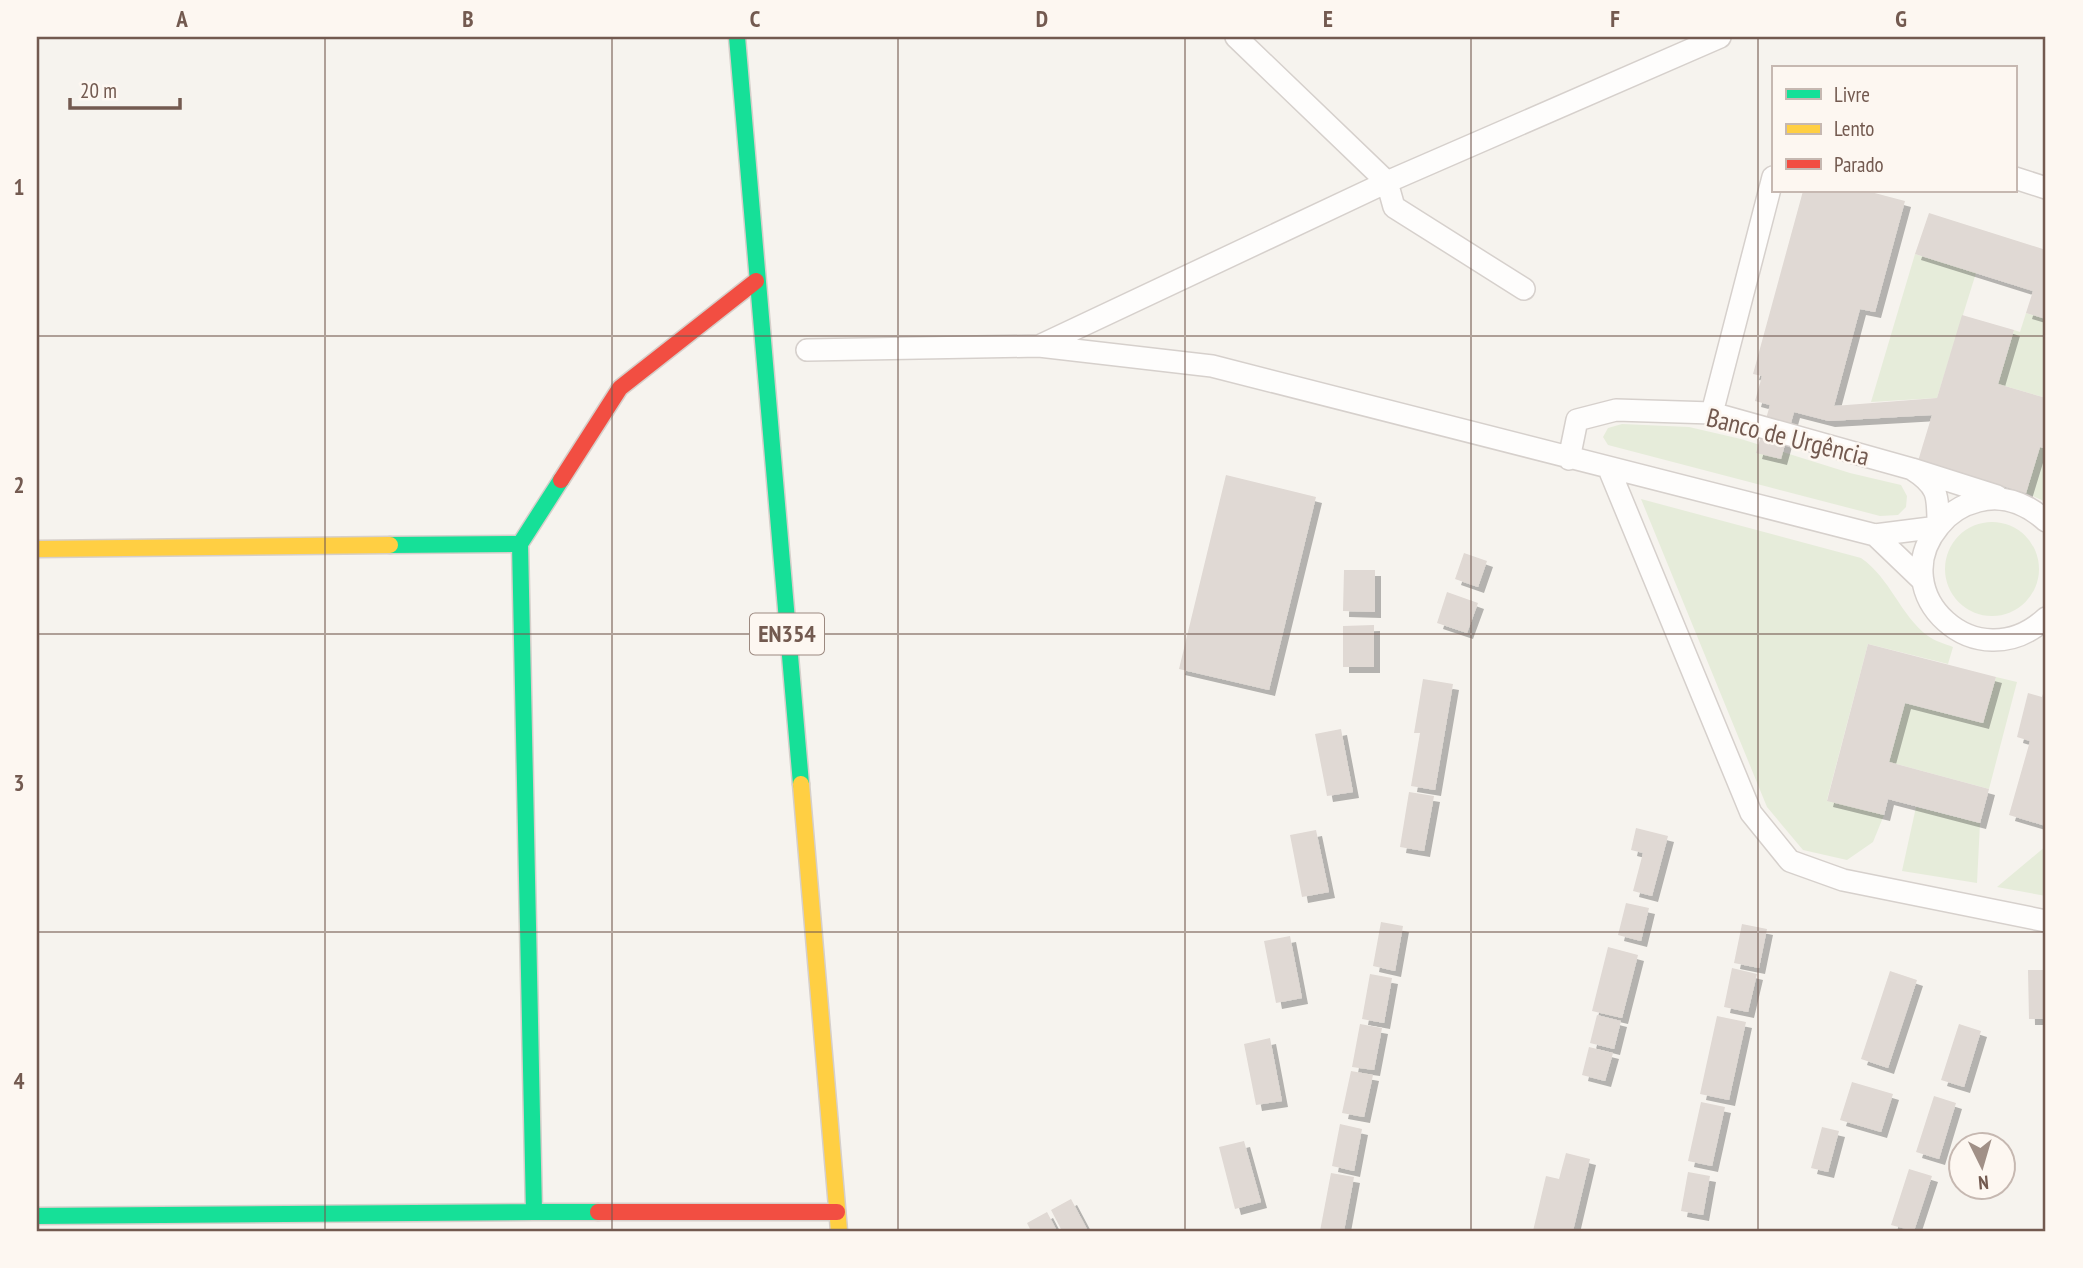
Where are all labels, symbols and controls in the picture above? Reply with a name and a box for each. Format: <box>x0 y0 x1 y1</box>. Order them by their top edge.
text: A <box>175 4 188 33</box>
text: B <box>462 4 474 33</box>
text: C <box>750 4 761 33</box>
text: D <box>1036 4 1048 33</box>
text: E <box>1323 4 1333 33</box>
text: F <box>1610 4 1620 33</box>
text: G <box>1895 4 1907 33</box>
scale bar <box>70 66 180 110</box>
legend <box>1772 66 2016 192</box>
text: 20 m <box>80 77 117 104</box>
text: Livre <box>1834 81 1870 108</box>
text: Lento <box>1834 115 1874 142</box>
text: Parado <box>1834 151 1884 178</box>
text: 1 <box>14 172 25 201</box>
street label: Banco de Urgência <box>1703 400 1873 473</box>
text: 2 <box>14 470 25 499</box>
road number: EN354 <box>750 614 824 654</box>
text: 3 <box>14 768 25 797</box>
text: 4 <box>14 1066 25 1095</box>
north arrow <box>1946 1132 2016 1202</box>
text: N <box>1977 1171 1990 1195</box>

